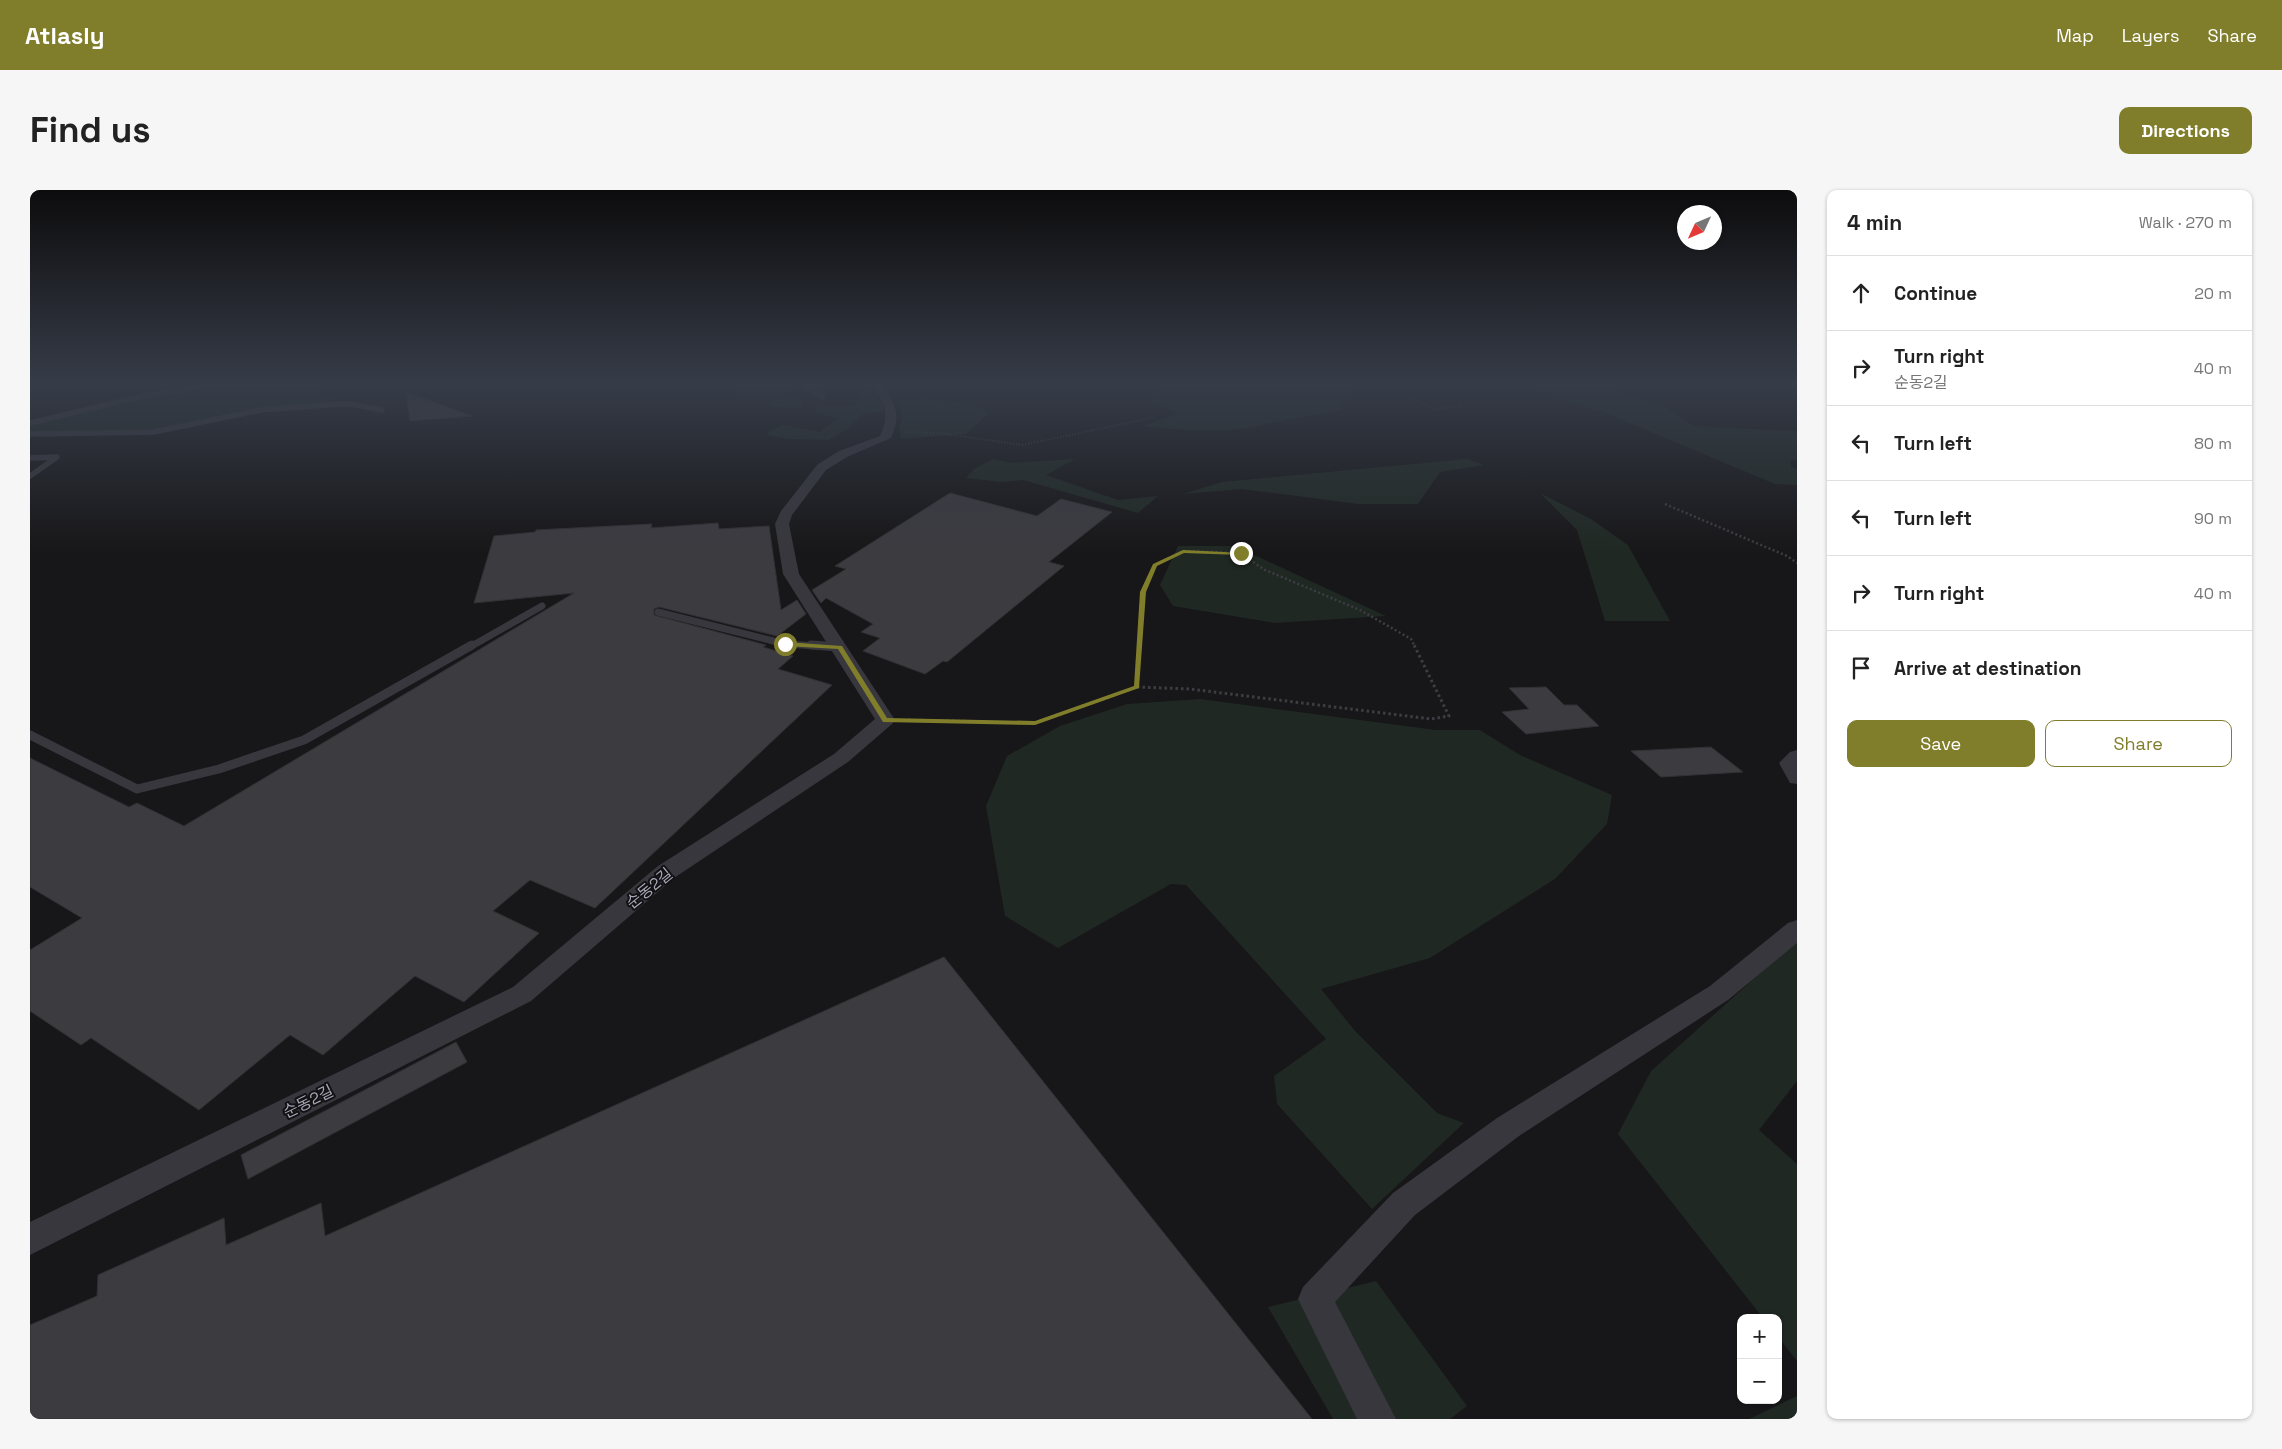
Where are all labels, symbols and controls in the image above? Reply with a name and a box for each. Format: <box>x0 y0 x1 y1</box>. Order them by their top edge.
text: Atlasly <box>25 20 104 51</box>
text: Map <box>2056 24 2094 47</box>
text: Layers <box>2122 24 2179 47</box>
text: Share <box>2207 24 2257 47</box>
button: Directions <box>2119 107 2252 154</box>
text: Find us <box>30 108 151 152</box>
north arrow <box>1677 205 1722 250</box>
text: 4 min <box>1847 209 1902 236</box>
text: Walk · 270 m <box>2139 212 2232 233</box>
icon: ahead <box>1847 279 1875 307</box>
text: Continue <box>1894 281 1977 306</box>
text: 20 m <box>2194 283 2232 304</box>
text: Turn right <box>1894 344 1984 369</box>
icon: right <box>1847 354 1875 382</box>
text: 40 m <box>2194 358 2232 379</box>
text: 순동2길 <box>1894 372 1948 393</box>
icon: left <box>1847 429 1875 457</box>
text: Turn left <box>1894 431 1972 456</box>
text: 80 m <box>2194 433 2232 454</box>
icon: left <box>1847 504 1875 532</box>
text: Turn left <box>1894 506 1972 531</box>
text: 90 m <box>2194 508 2232 529</box>
route end <box>1230 542 1253 565</box>
icon: right <box>1847 579 1875 607</box>
text: Turn right <box>1894 581 1984 606</box>
text: 40 m <box>2194 583 2232 604</box>
route start <box>774 633 797 656</box>
icon: arrive <box>1847 654 1875 682</box>
text: Arrive at destination <box>1894 656 2082 681</box>
button: Save <box>1847 720 2035 767</box>
button: Share <box>2045 720 2232 767</box>
street label: 순동2길 <box>622 863 677 913</box>
street label: 순동2길 <box>279 1080 337 1123</box>
map controls <box>1737 1314 1782 1404</box>
button: + <box>1737 1314 1782 1359</box>
button: − <box>1737 1359 1782 1404</box>

